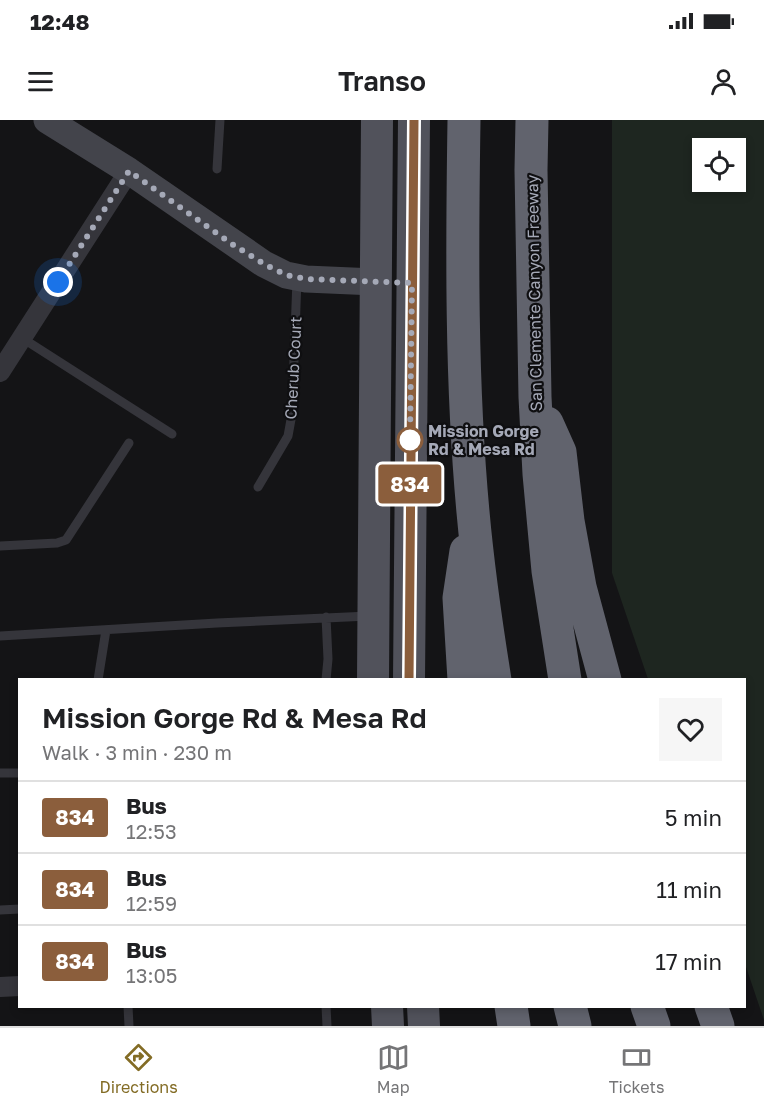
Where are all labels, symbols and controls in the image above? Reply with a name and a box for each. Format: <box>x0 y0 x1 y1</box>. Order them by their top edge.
text: 12:48 <box>30 8 90 35</box>
icon: menu <box>24 65 57 98</box>
text: Transo <box>338 65 426 97</box>
icon: person <box>707 65 740 98</box>
map controls <box>692 138 746 192</box>
button: locate <box>692 138 746 192</box>
street label: San Clemente Canyon Freeway <box>522 174 546 412</box>
your location <box>43 267 73 297</box>
street label: Cherub Court <box>280 316 306 420</box>
place label: Mission Gorge Rd & Mesa Rd <box>428 421 539 459</box>
marker: Mission Gorge Rd & Mesa Rd <box>397 427 423 453</box>
line badge: 834 <box>376 464 444 504</box>
text: 834 <box>390 471 430 497</box>
button: heart <box>659 698 722 761</box>
text: Mission Gorge Rd & Mesa Rd <box>42 701 427 734</box>
text: Walk · 3 min · 230 m <box>42 740 232 764</box>
text: Bus <box>126 792 167 819</box>
text: 834 <box>55 804 95 830</box>
text: 5 min <box>665 804 722 831</box>
text: 12:53 <box>126 819 177 843</box>
text: Bus <box>126 864 167 891</box>
text: 834 <box>55 876 95 902</box>
text: 11 min <box>656 876 722 903</box>
text: 12:59 <box>126 891 177 915</box>
text: Bus <box>126 936 167 963</box>
text: 834 <box>55 948 95 974</box>
text: 17 min <box>655 948 722 975</box>
text: 13:05 <box>126 963 177 987</box>
tab: Directions <box>100 1041 178 1097</box>
tab: Map <box>377 1041 410 1097</box>
tab: Tickets <box>609 1041 665 1097</box>

